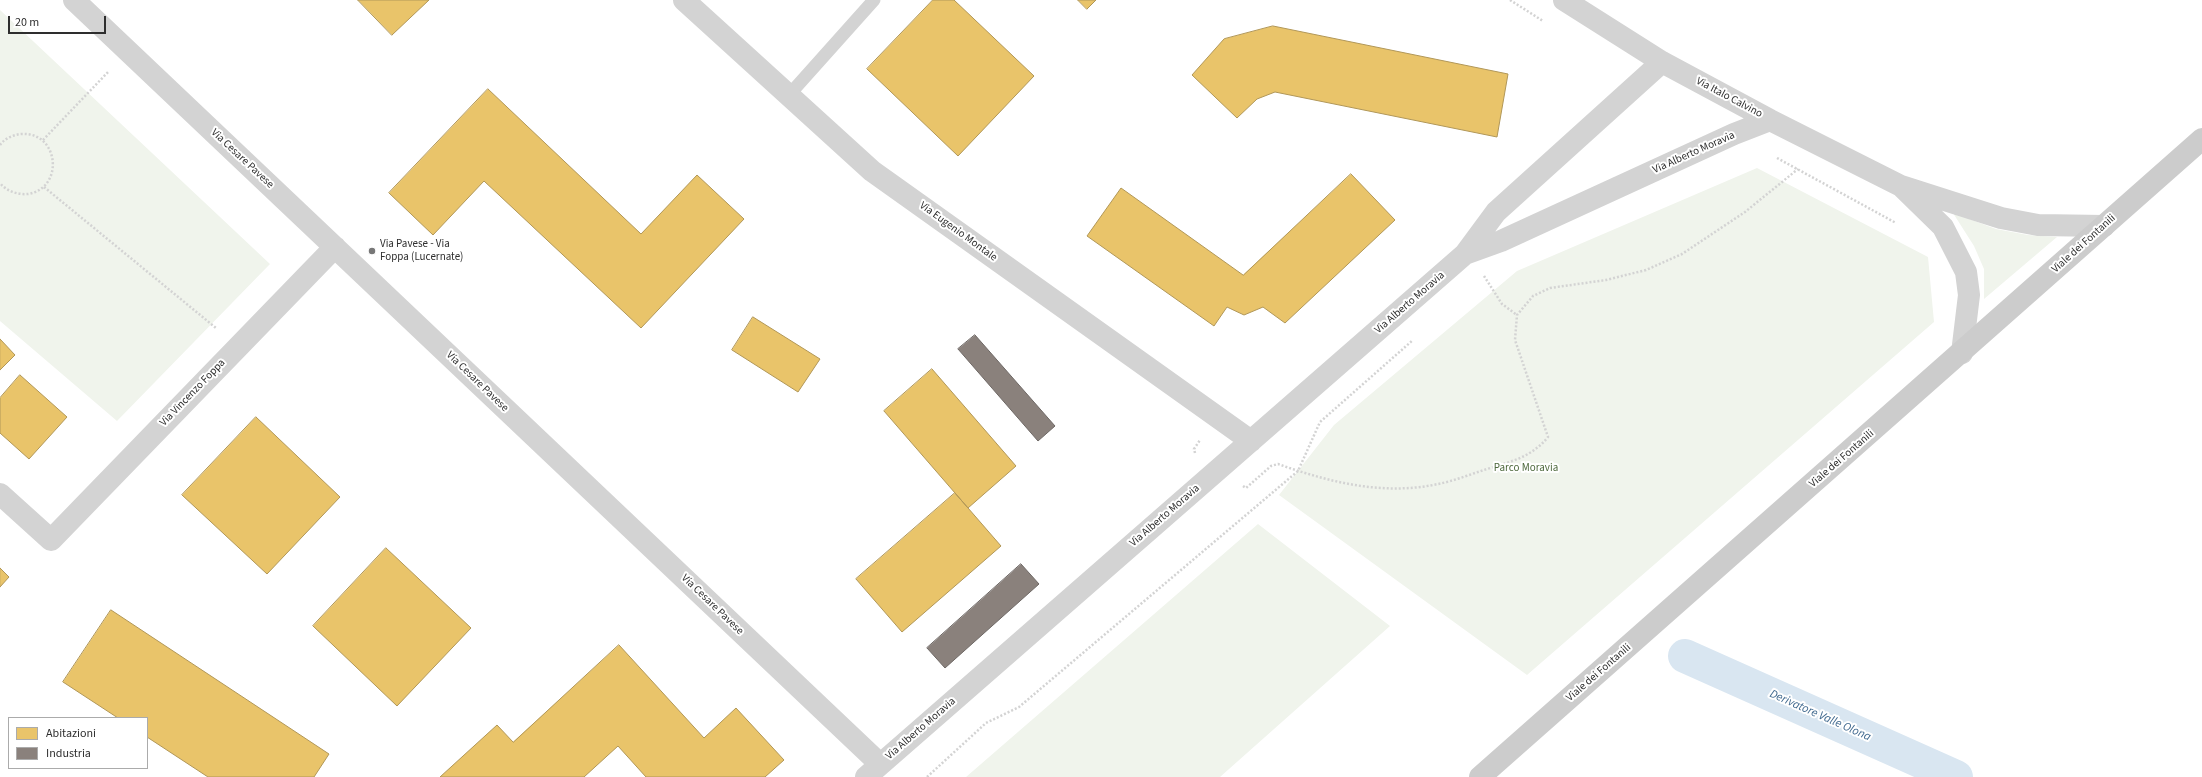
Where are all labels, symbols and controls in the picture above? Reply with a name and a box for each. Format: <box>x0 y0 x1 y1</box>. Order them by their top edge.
scale bar <box>10 8 108 34</box>
text: 20 m <box>15 14 39 31</box>
street label: Via Italo Calvino <box>1693 75 1765 121</box>
street label: Via Cesare Pavese <box>208 126 276 192</box>
street label: Via Alberto Moravia <box>1651 129 1737 177</box>
street label: Via Eugenio Montale <box>917 199 999 265</box>
street label: Viale dei Fontanili <box>2049 212 2119 276</box>
place label: Via Pavese - Via Foppa (Lucernate) <box>380 238 463 264</box>
marker: Via Pavese - Via Foppa (Lucernate) <box>367 246 377 256</box>
street label: Via Alberto Moravia <box>1372 269 1448 337</box>
street label: Via Cesare Pavese <box>443 349 511 415</box>
street label: Via Vincenzo Foppa <box>158 357 228 429</box>
street label: Viale dei Fontanili <box>1807 427 1877 491</box>
park label: Parco Moravia <box>1494 462 1558 476</box>
street label: Via Alberto Moravia <box>1127 482 1203 550</box>
street label: Via Cesare Pavese <box>678 572 746 638</box>
street label: Viale dei Fontanili <box>1564 641 1634 705</box>
water label: Derivatore Valle Olona <box>1767 687 1873 745</box>
street label: Via Alberto Moravia <box>883 695 959 763</box>
legend <box>8 717 148 769</box>
text: Abitazioni <box>46 725 96 742</box>
text: Industria <box>46 745 91 762</box>

